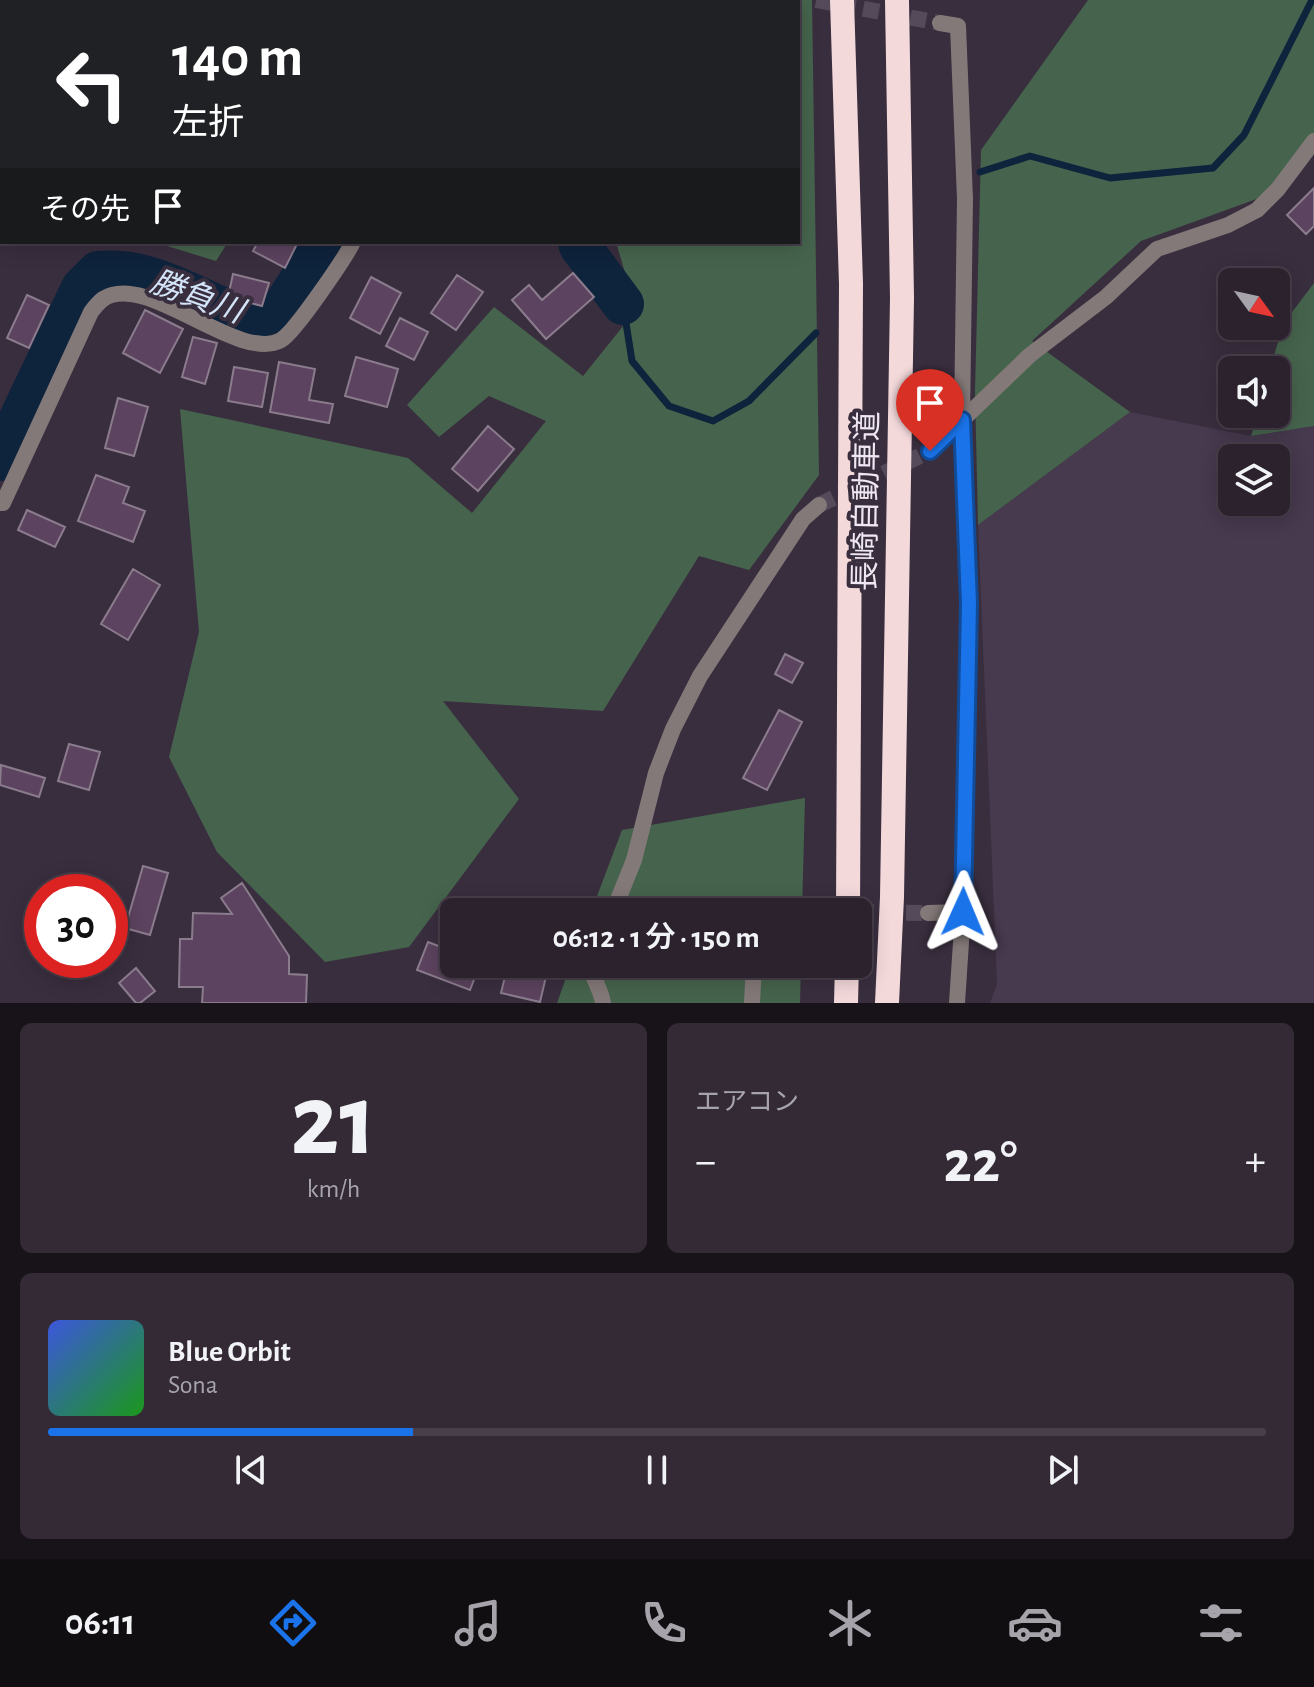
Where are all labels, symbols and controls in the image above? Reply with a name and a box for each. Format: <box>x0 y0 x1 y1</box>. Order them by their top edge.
text: 140 m <box>172 30 303 86</box>
icon: left <box>40 32 144 136</box>
text: 左折 <box>172 105 244 141</box>
icon: arrive <box>146 184 190 228</box>
text: その先 <box>40 195 130 225</box>
water label: 勝負川 <box>146 265 251 329</box>
north arrow <box>1218 268 1290 340</box>
map controls <box>1218 268 1290 516</box>
button: sound <box>1218 356 1290 428</box>
pin <box>896 369 964 451</box>
icon: arrive <box>908 381 952 425</box>
street label: 長崎自動車道 <box>848 411 884 591</box>
button: layers <box>1218 444 1290 516</box>
position arrow <box>921 870 1005 954</box>
speed limit sign: 30 <box>24 874 128 978</box>
text: 06:12 · 1 分 · 150 m <box>552 923 760 953</box>
text: 21 <box>290 1070 377 1174</box>
text: エアコン <box>695 1089 799 1115</box>
text: 22° <box>943 1133 1018 1193</box>
text: − <box>695 1140 716 1184</box>
text: + <box>1245 1140 1266 1184</box>
text: km/h <box>307 1176 360 1202</box>
text: Blue Orbit <box>168 1337 291 1367</box>
text: Sona <box>168 1372 218 1398</box>
icon: previous <box>229 1448 273 1492</box>
icon: pause <box>635 1448 679 1492</box>
icon: next <box>1041 1448 1085 1492</box>
icon: directions <box>265 1595 321 1651</box>
icon: music <box>450 1595 506 1651</box>
icon: phone <box>636 1595 692 1651</box>
icon: climate <box>822 1595 878 1651</box>
icon: car <box>1007 1595 1063 1651</box>
icon: filters <box>1193 1595 1249 1651</box>
text: 06:11 <box>65 1605 135 1641</box>

